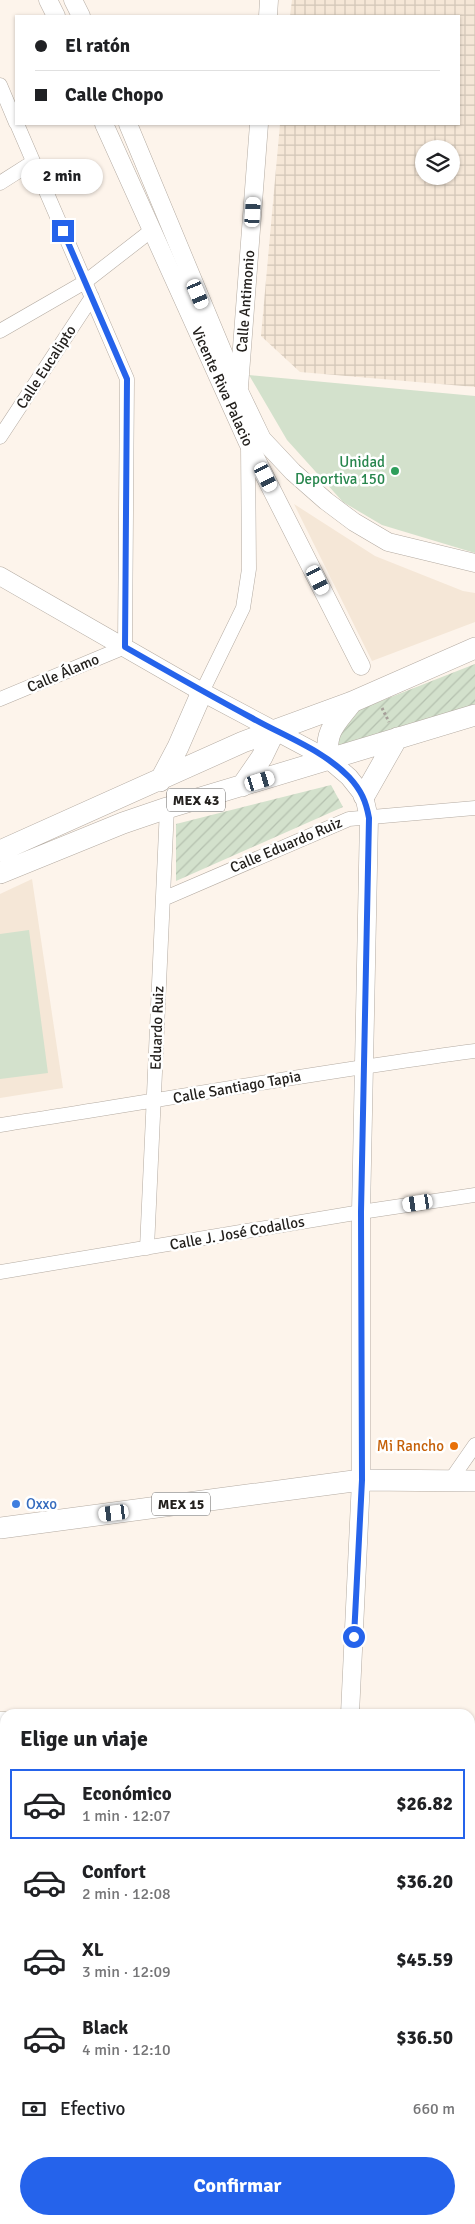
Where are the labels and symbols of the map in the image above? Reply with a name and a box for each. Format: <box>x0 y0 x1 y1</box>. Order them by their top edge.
callout: 2 min <box>22 158 104 194</box>
car <box>244 197 261 227</box>
route end <box>52 220 74 242</box>
street label: Calle Antimonio <box>233 249 258 353</box>
car <box>185 277 210 311</box>
street label: Calle Eucalipto <box>12 322 80 412</box>
street label: Vicente Riva Palacio <box>188 324 257 449</box>
place label: Unidad Deportiva 150 <box>295 453 385 488</box>
car <box>252 460 279 494</box>
marker: Unidad Deportiva 150 <box>389 465 401 477</box>
car <box>304 563 331 597</box>
street label: Calle Álamo <box>24 649 102 696</box>
car <box>243 769 276 793</box>
road number: MEX 43 <box>167 788 225 812</box>
street label: Calle Eduardo Ruiz <box>227 813 345 877</box>
street label: Eduardo Ruiz <box>147 985 167 1070</box>
street label: Calle Santiago Tapia <box>172 1067 302 1107</box>
car <box>402 1193 433 1213</box>
street label: Calle J. José Codallos <box>168 1212 306 1254</box>
place label: Mi Rancho <box>377 1437 444 1455</box>
marker: Mi Rancho <box>448 1440 460 1452</box>
road number: MEX 15 <box>152 1492 210 1516</box>
place label: Oxxo <box>26 1495 57 1513</box>
marker: Oxxo <box>10 1498 22 1510</box>
car <box>98 1504 129 1522</box>
route start <box>343 1626 365 1648</box>

